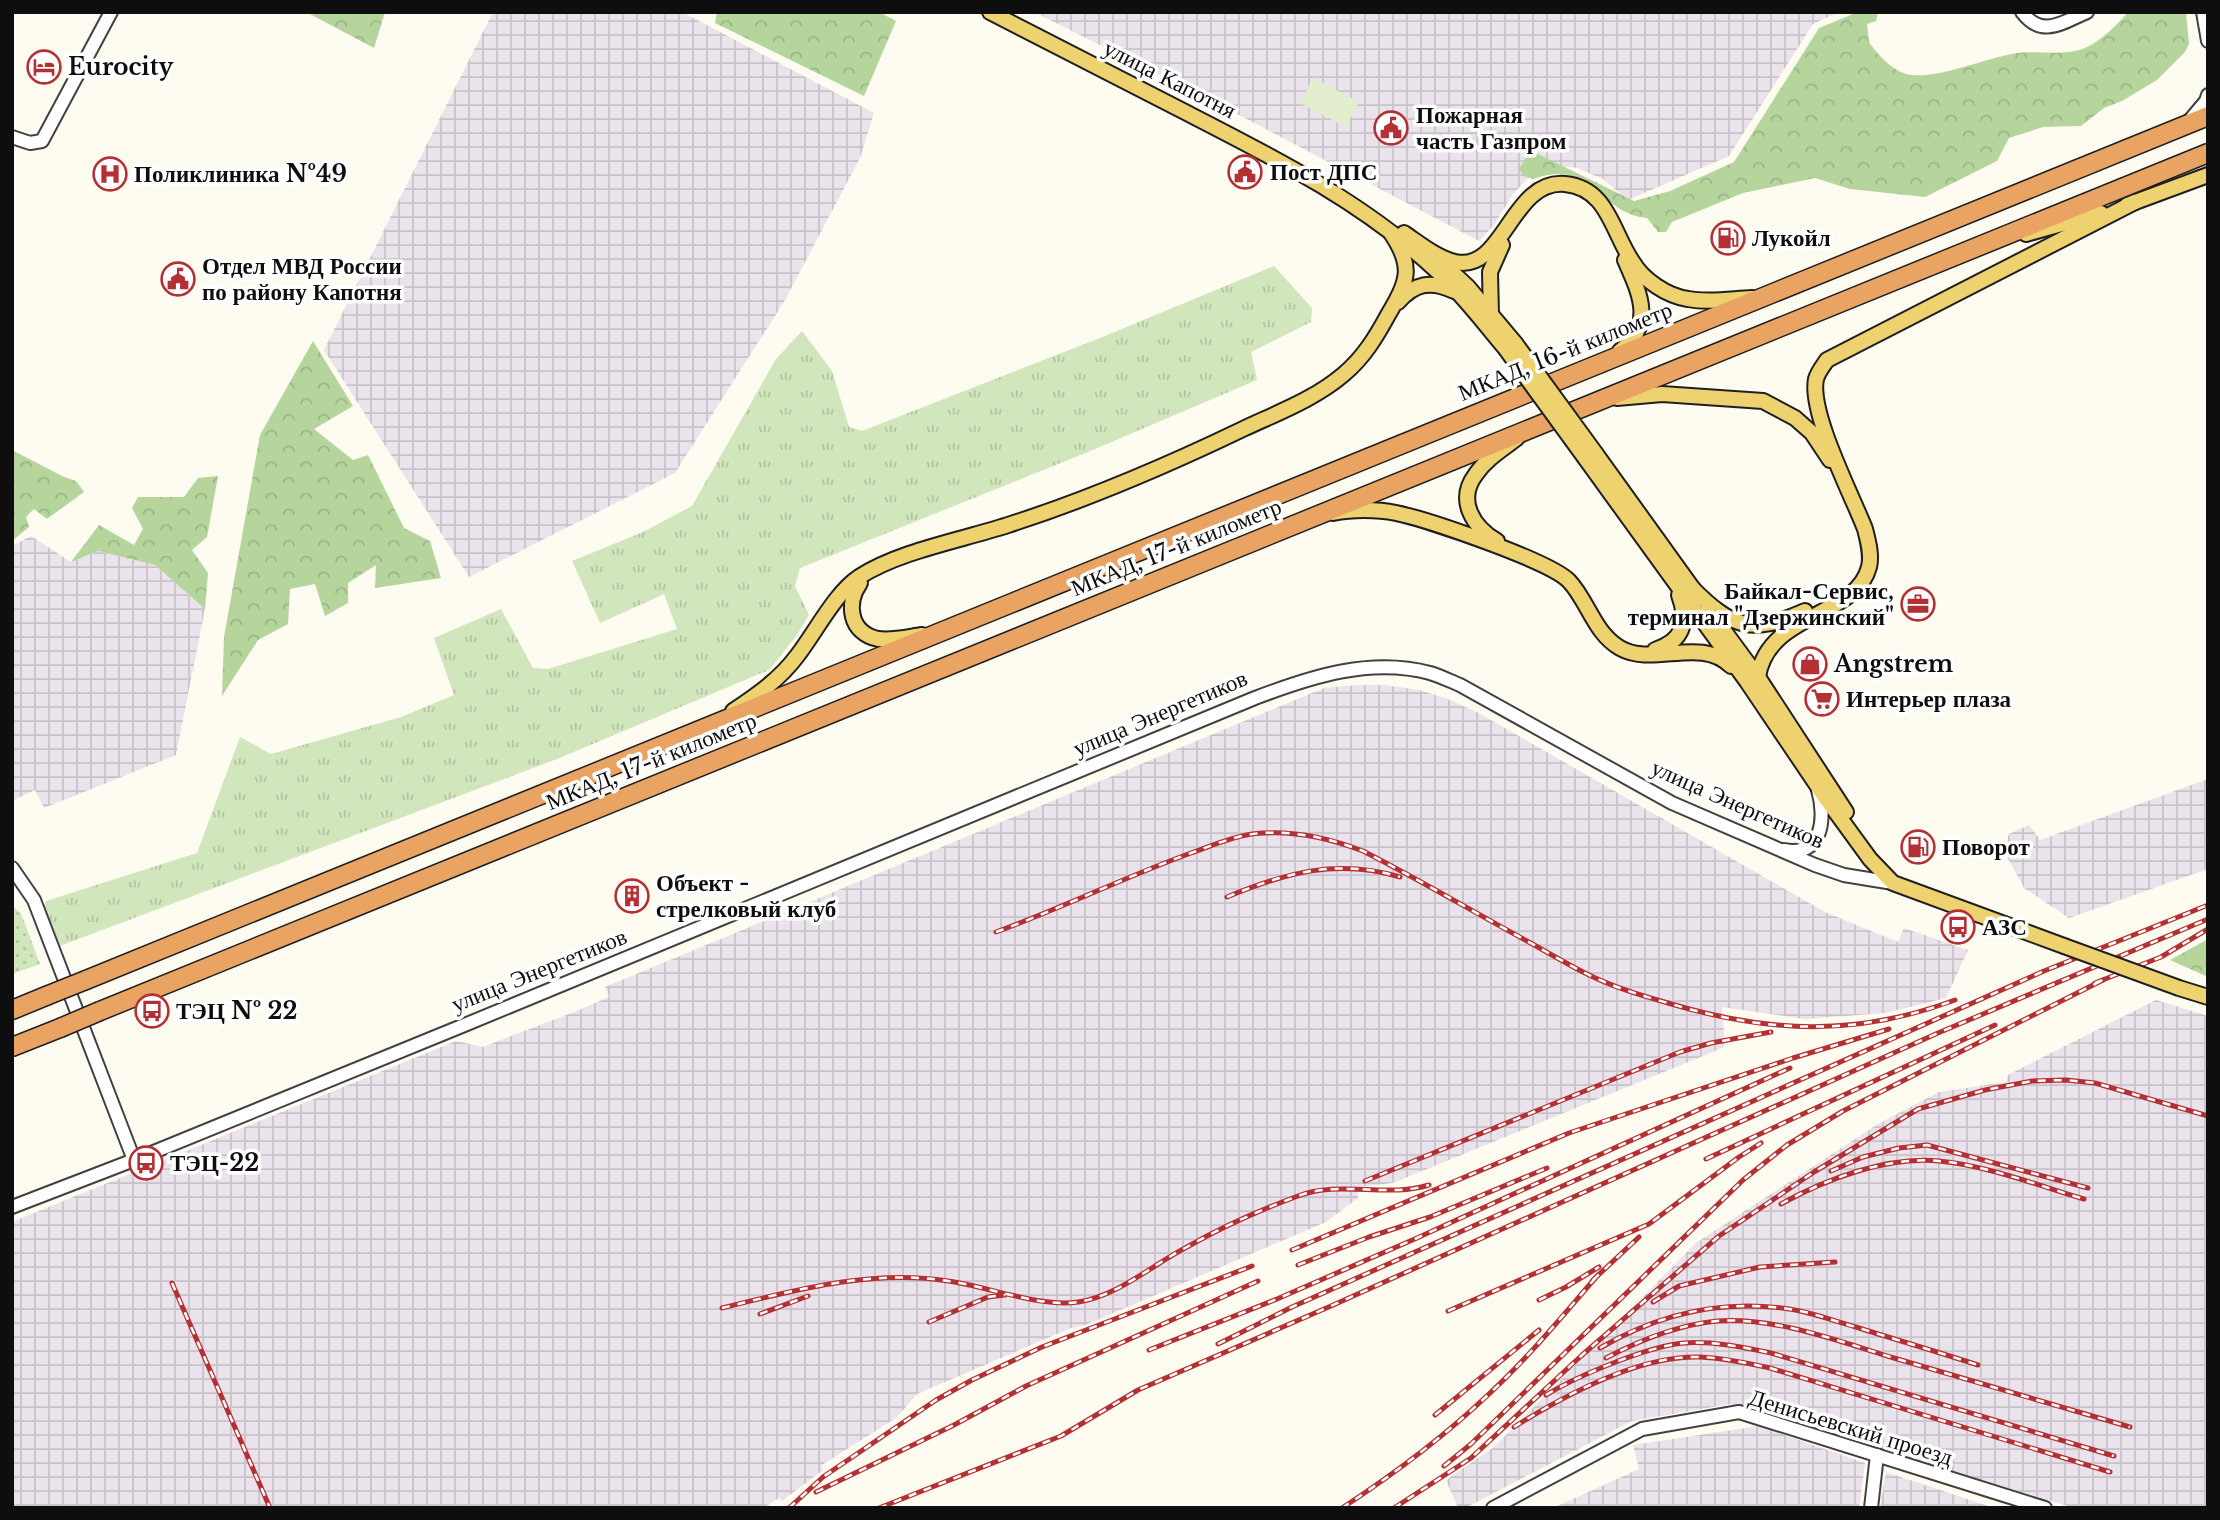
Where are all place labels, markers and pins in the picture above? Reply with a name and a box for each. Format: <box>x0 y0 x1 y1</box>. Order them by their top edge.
hotel icon: Eurocity <box>25 48 63 86</box>
place label: Eurocity <box>68 53 174 81</box>
place label: Пожарная часть Газпром <box>1416 101 1566 155</box>
public building icon: Пожарная часть Газпром <box>1372 109 1410 147</box>
public building icon: Пост ДПС <box>1226 153 1264 191</box>
hospital icon: Поликлиника №49 <box>91 155 129 193</box>
place label: Пост ДПС <box>1270 158 1377 186</box>
place label: Поликлиника №49 <box>134 160 347 188</box>
fuel station icon: Лукойл <box>1709 219 1747 257</box>
place label: Лукойл <box>1752 224 1831 252</box>
place label: Отдел МВД России по району Капотня <box>202 252 402 306</box>
public building icon: Отдел МВД России по району Капотня <box>159 260 197 298</box>
place label: Байкал-Сервис, терминал "Дзержинский" <box>1628 577 1894 631</box>
office icon: Байкал-Сервис, терминал "Дзержинский" <box>1899 585 1937 623</box>
shop icon: Angstrem <box>1791 645 1829 683</box>
place label: Angstrem <box>1833 650 1954 678</box>
supermarket icon: Интерьер плаза <box>1803 680 1841 718</box>
place label: Интерьер плаза <box>1846 685 2012 713</box>
fuel station icon: Поворот <box>1899 828 1937 866</box>
place label: Поворот <box>1942 833 2031 861</box>
place label: Объект - стрелковый клуб <box>656 869 836 923</box>
building icon: Объект - стрелковый клуб <box>613 877 651 915</box>
bus stop icon: АЗС <box>1939 908 1977 946</box>
place label: АЗС <box>1982 913 2027 941</box>
bus stop icon: ТЭЦ № 22 <box>133 992 171 1030</box>
place label: ТЭЦ № 22 <box>176 997 297 1025</box>
bus stop icon: ТЭЦ-22 <box>127 1144 165 1182</box>
place label: ТЭЦ-22 <box>170 1149 259 1177</box>

